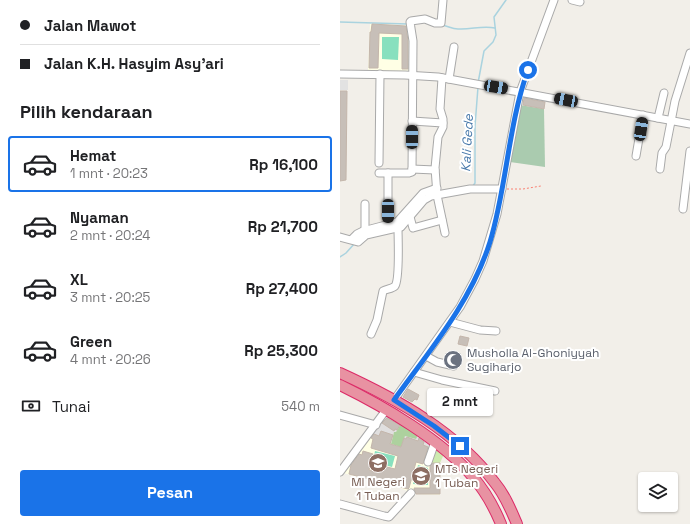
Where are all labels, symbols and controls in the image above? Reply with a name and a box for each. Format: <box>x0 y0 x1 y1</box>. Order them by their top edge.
text: Jalan Mawot <box>44 16 136 35</box>
text: Jalan K.H. Hasyim Asy'ari <box>44 54 224 73</box>
route start <box>519 61 537 79</box>
car <box>483 79 509 95</box>
car <box>553 92 579 108</box>
text: Pilih kendaraan <box>20 100 153 123</box>
water label: Kali Gede <box>457 113 477 172</box>
car <box>633 116 649 142</box>
car <box>406 125 418 149</box>
icon: car <box>22 146 58 182</box>
text: Hemat <box>70 146 116 165</box>
text: Rp 16,100 <box>249 155 318 174</box>
text: 1 mnt · 20:23 <box>70 165 148 182</box>
car <box>382 199 394 223</box>
icon: car <box>22 208 58 244</box>
text: Nyaman <box>70 208 129 227</box>
text: Rp 21,700 <box>248 217 318 236</box>
text: 2 mnt · 20:24 <box>70 227 150 244</box>
icon: car <box>22 270 58 306</box>
text: XL <box>70 270 88 289</box>
text: Rp 27,400 <box>246 279 318 298</box>
text: 3 mnt · 20:25 <box>70 289 150 306</box>
icon: car <box>22 332 58 368</box>
text: Green <box>70 332 112 351</box>
text: Rp 25,300 <box>244 341 318 360</box>
place label: Musholla Al-Ghoniyyah Sugiharjo <box>467 345 599 375</box>
mosque icon: Musholla Al-Ghoniyyah Sugiharjo <box>442 349 464 371</box>
text: 4 mnt · 20:26 <box>70 351 151 368</box>
callout: 2 mnt <box>427 388 493 416</box>
text: 2 mnt <box>442 393 478 410</box>
icon: cash <box>20 395 42 417</box>
text: Tunai <box>52 397 90 416</box>
text: 540 m <box>281 398 320 415</box>
route end <box>451 437 469 455</box>
school or university icon: MI Negeri 1 Tuban <box>367 452 389 474</box>
place label: MTs Negeri 1 Tuban <box>435 461 498 491</box>
school or university icon: MTs Negeri 1 Tuban <box>410 465 432 487</box>
button: Pesan <box>20 470 320 516</box>
map controls <box>638 472 678 512</box>
button: layers <box>638 472 678 512</box>
place label: MI Negeri 1 Tuban <box>351 474 405 504</box>

